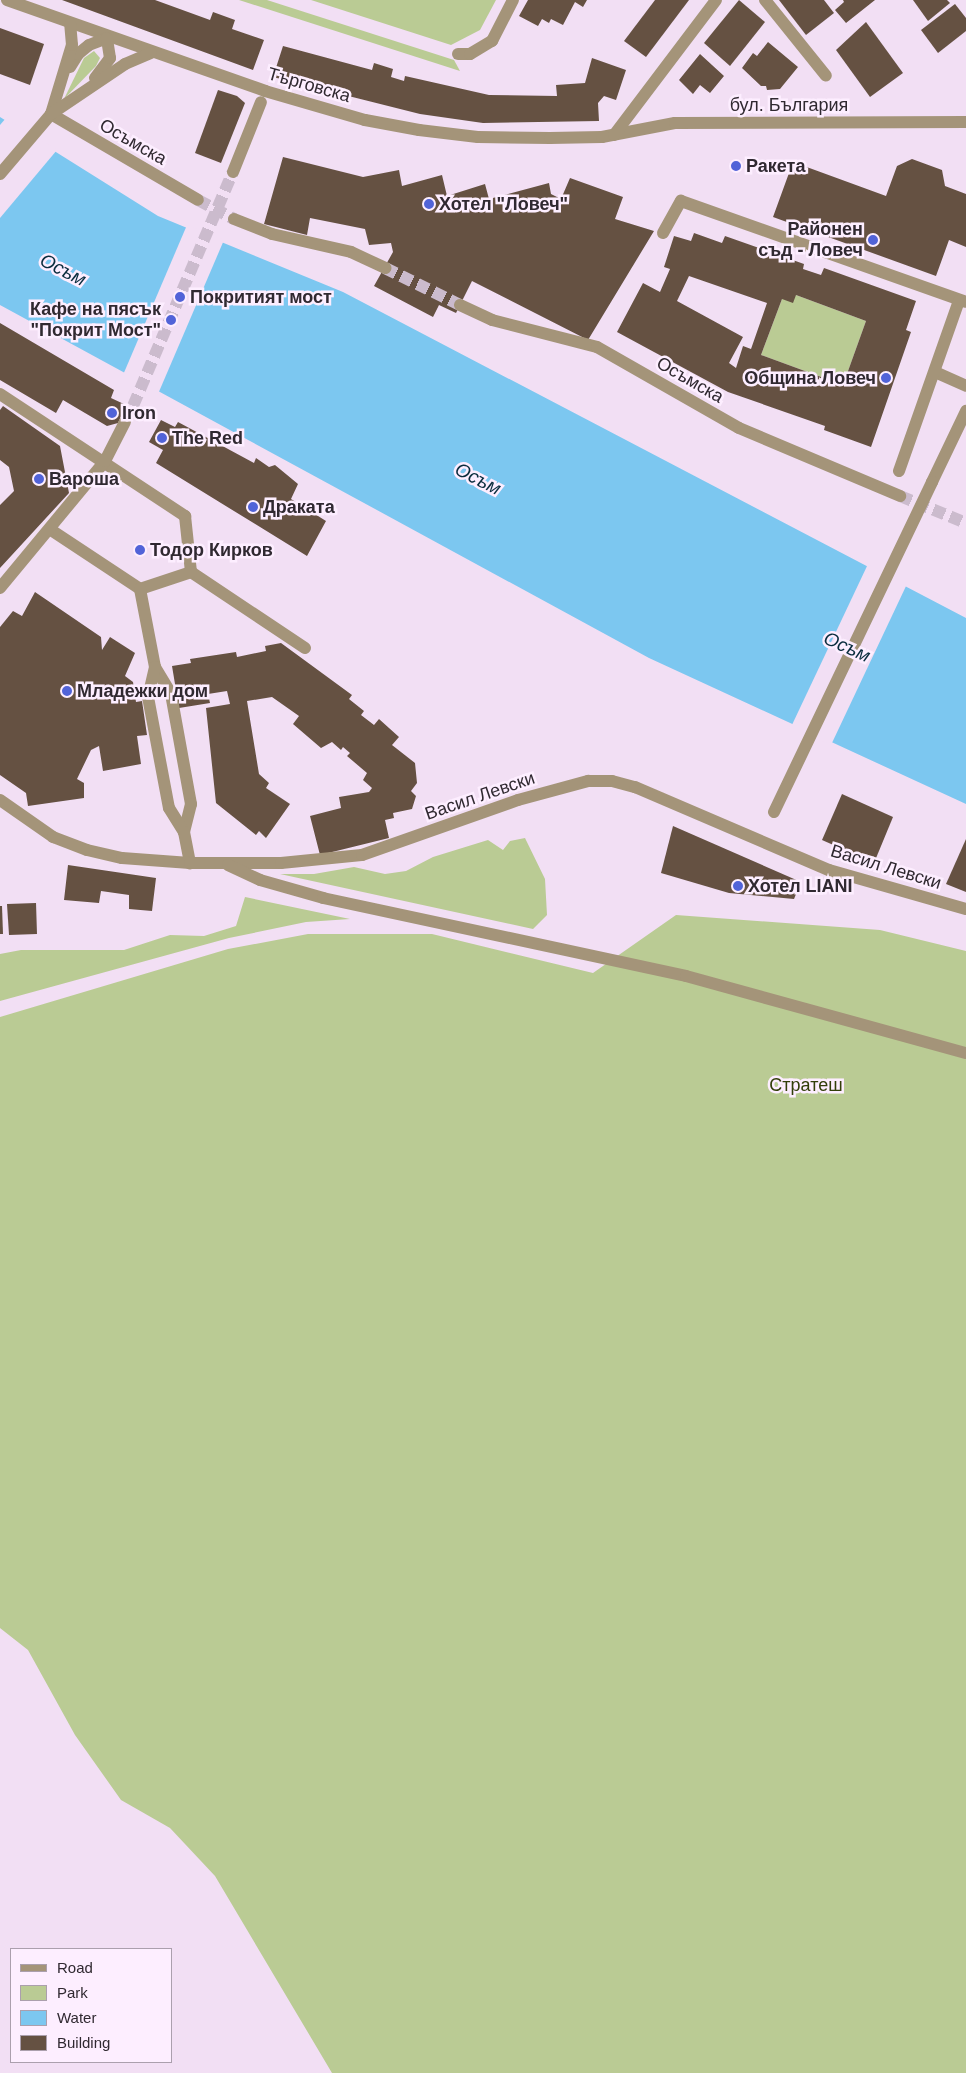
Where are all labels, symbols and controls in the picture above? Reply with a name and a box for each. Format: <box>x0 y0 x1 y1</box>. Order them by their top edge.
street label: Търговска <box>265 63 353 107</box>
street label: бул. България <box>730 94 848 116</box>
street label: Осъмска <box>96 114 170 170</box>
place label: Ракета <box>746 155 805 177</box>
marker: Ракета <box>730 160 742 172</box>
place label: Хотел "Ловеч" <box>439 193 568 215</box>
marker: Хотел "Ловеч" <box>423 198 435 210</box>
place label: Районен съд - Ловеч <box>758 219 863 262</box>
marker: Районен съд - Ловеч <box>867 234 879 246</box>
water label: Осъм <box>36 249 90 291</box>
place label: Покритият мост <box>190 286 332 308</box>
marker: Покритият мост <box>174 291 186 303</box>
place label: Кафе на пясък "Покрит Мост" <box>30 299 161 342</box>
marker: Кафе на пясък "Покрит Мост" <box>165 314 177 326</box>
street label: Осъмска <box>653 352 727 408</box>
place label: Община Ловеч <box>744 367 876 389</box>
marker: Община Ловеч <box>880 372 892 384</box>
place label: Iron <box>122 402 156 424</box>
marker: Iron <box>106 407 118 419</box>
place label: The Red <box>172 427 243 449</box>
marker: The Red <box>156 432 168 444</box>
water label: Осъм <box>451 458 505 500</box>
place label: Вароша <box>49 468 119 490</box>
marker: Вароша <box>33 473 45 485</box>
place label: Драката <box>263 496 335 518</box>
marker: Драката <box>247 501 259 513</box>
place label: Тодор Кирков <box>150 539 273 561</box>
marker: Тодор Кирков <box>134 544 146 556</box>
water label: Осъм <box>820 627 874 667</box>
place label: Младежки дом <box>77 680 208 702</box>
marker: Младежки дом <box>61 685 73 697</box>
street label: Васил Левски <box>422 767 538 825</box>
street label: Васил Левски <box>828 840 944 894</box>
place label: Хотел LIANI <box>748 875 853 897</box>
marker: Хотел LIANI <box>732 880 744 892</box>
park label: Стратеш <box>769 1074 843 1096</box>
legend <box>10 1948 172 2063</box>
text: Road <box>57 1959 93 1976</box>
text: Park <box>57 1984 88 2001</box>
text: Water <box>57 2009 96 2026</box>
text: Building <box>57 2034 110 2051</box>

